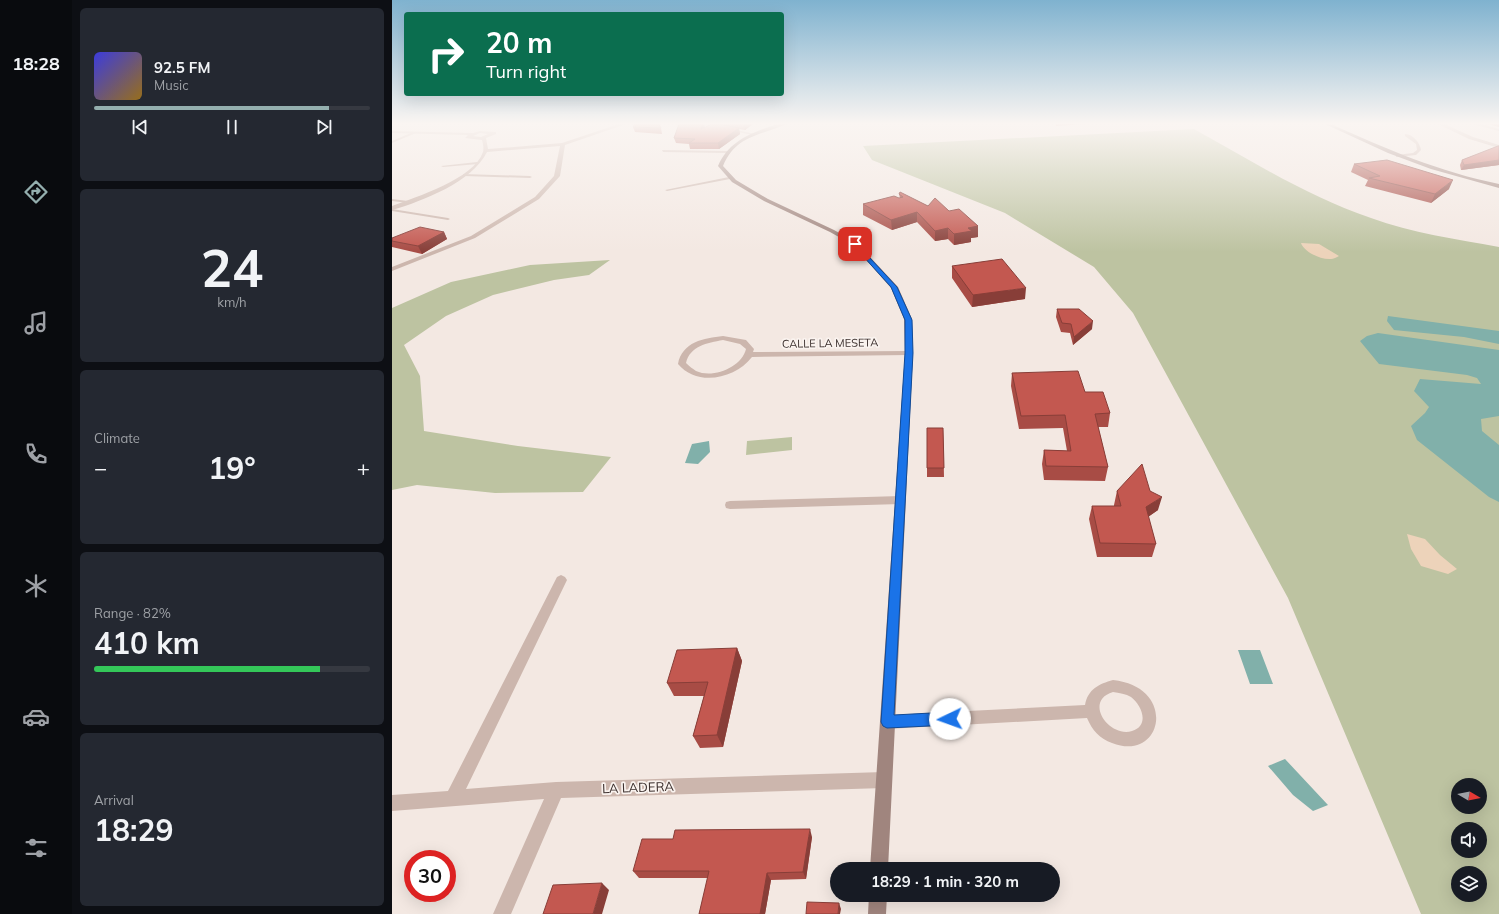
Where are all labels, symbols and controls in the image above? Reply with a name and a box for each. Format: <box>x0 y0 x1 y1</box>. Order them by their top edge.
text: 20 m <box>486 25 552 60</box>
icon: right <box>420 28 472 80</box>
text: 18:28 <box>12 52 60 75</box>
text: 92.5 FM <box>154 58 210 77</box>
text: Turn right <box>486 60 566 83</box>
text: Music <box>154 77 189 93</box>
icon: previous <box>129 116 151 138</box>
icon: pause <box>221 116 243 138</box>
icon: next <box>313 116 335 138</box>
icon: directions <box>22 178 50 206</box>
pin <box>838 227 872 261</box>
icon: arrive <box>844 233 866 255</box>
text: 24 <box>201 235 263 300</box>
text: km/h <box>217 294 247 310</box>
icon: music <box>22 309 50 337</box>
street label: CALLE LA MESETA <box>782 335 878 351</box>
text: Climate <box>94 430 140 446</box>
icon: phone <box>22 440 50 468</box>
text: 19° <box>208 449 256 487</box>
text: − <box>94 454 107 482</box>
text: + <box>357 454 370 482</box>
icon: climate <box>22 572 50 600</box>
text: Range · 82% <box>94 605 171 621</box>
text: 410 km <box>94 624 200 662</box>
position arrow <box>929 698 971 740</box>
icon: car <box>22 703 50 731</box>
street label: LA LADERA <box>602 778 675 796</box>
north arrow <box>1451 778 1487 814</box>
map controls <box>1451 778 1487 902</box>
text: Arrival <box>94 792 134 808</box>
text: 18:29 <box>94 811 173 849</box>
button: sound <box>1451 822 1487 858</box>
icon: filters <box>22 834 50 862</box>
speed limit sign: 30 <box>404 850 456 902</box>
button: layers <box>1451 866 1487 902</box>
text: 18:29 · 1 min · 320 m <box>871 872 1019 891</box>

